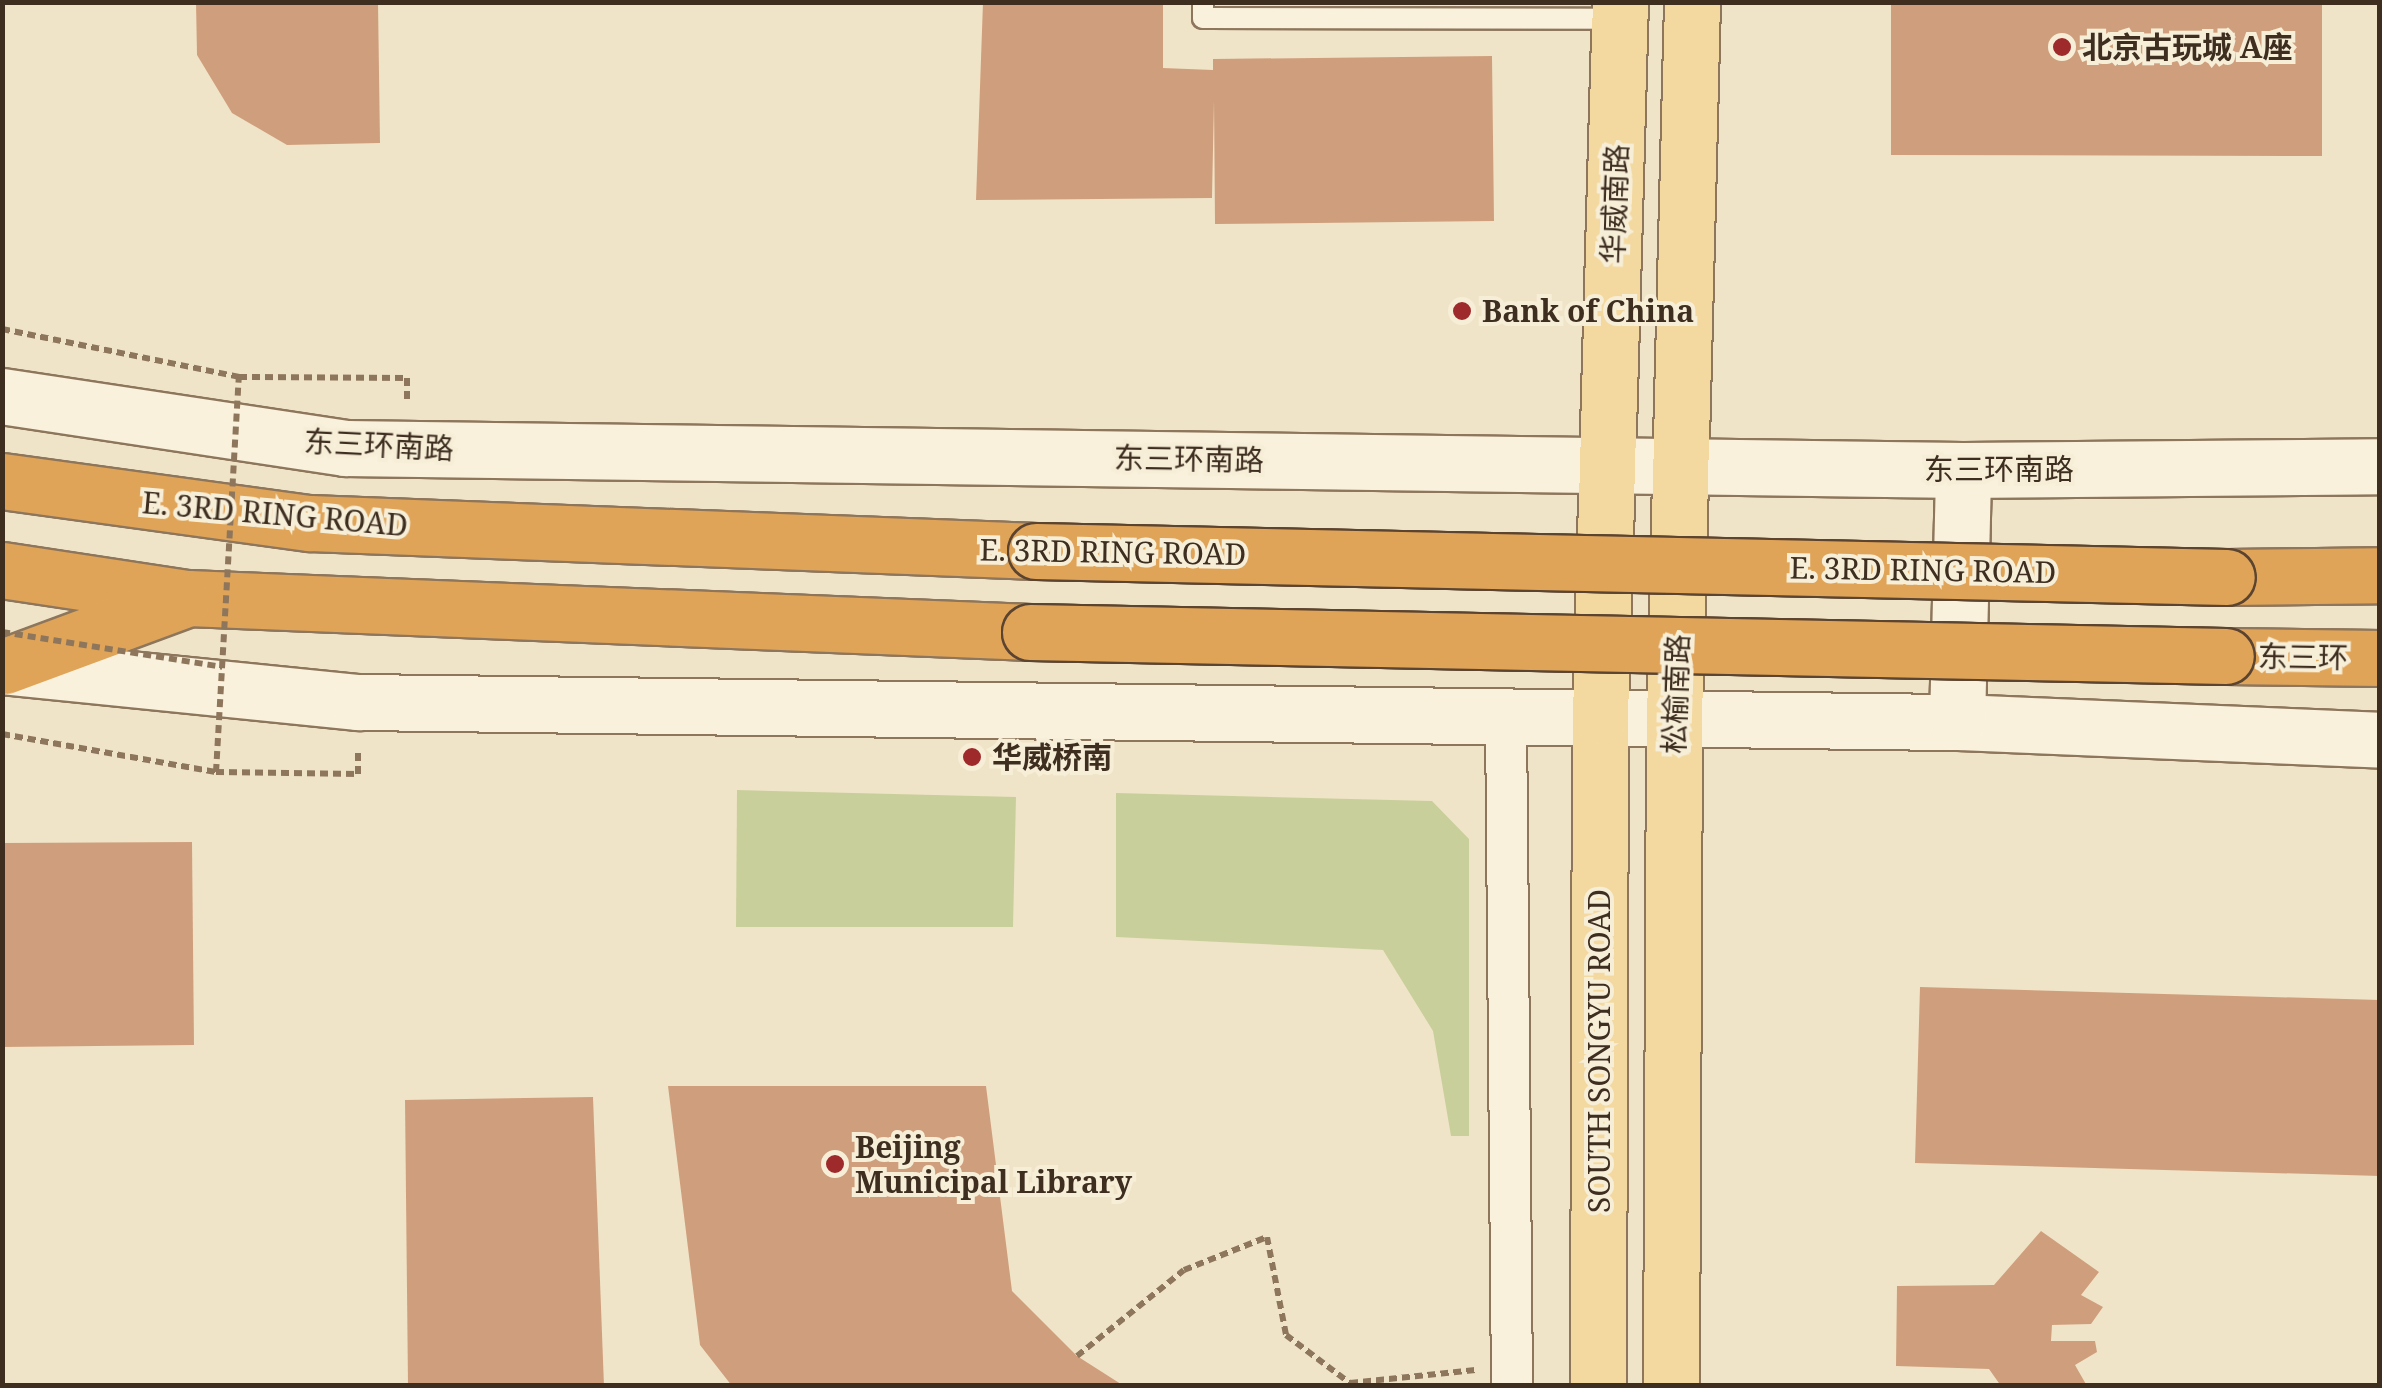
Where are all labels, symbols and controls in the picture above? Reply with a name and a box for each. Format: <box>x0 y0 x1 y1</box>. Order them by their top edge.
place label: 北京古玩城 A座 <box>2082 29 2292 65</box>
marker: 北京古玩城 A座 <box>2051 36 2073 58</box>
street label: 华威南路 <box>1595 143 1635 265</box>
place label: Bank of China <box>1482 293 1694 329</box>
marker: Bank of China <box>1451 300 1473 322</box>
street label: 东三环南路 <box>303 423 455 467</box>
street label: 东三环南路 <box>1114 440 1264 478</box>
street label: 东三环南路 <box>1924 451 2074 487</box>
street label: E. 3RD RING ROAD <box>141 484 409 544</box>
street label: E. 3RD RING ROAD <box>979 532 1247 572</box>
street label: E. 3RD RING ROAD <box>1789 550 2057 590</box>
street label: 松榆南路 <box>1656 633 1696 755</box>
street label: 东三环 <box>2258 638 2348 676</box>
place label: 华威桥南 <box>992 739 1112 775</box>
marker: 华威桥南 <box>961 746 983 768</box>
street label: SOUTH SONGYU ROAD <box>1581 889 1617 1213</box>
place label: Beijing Municipal Library <box>855 1129 1132 1200</box>
marker: Beijing Municipal Library <box>824 1153 846 1175</box>

